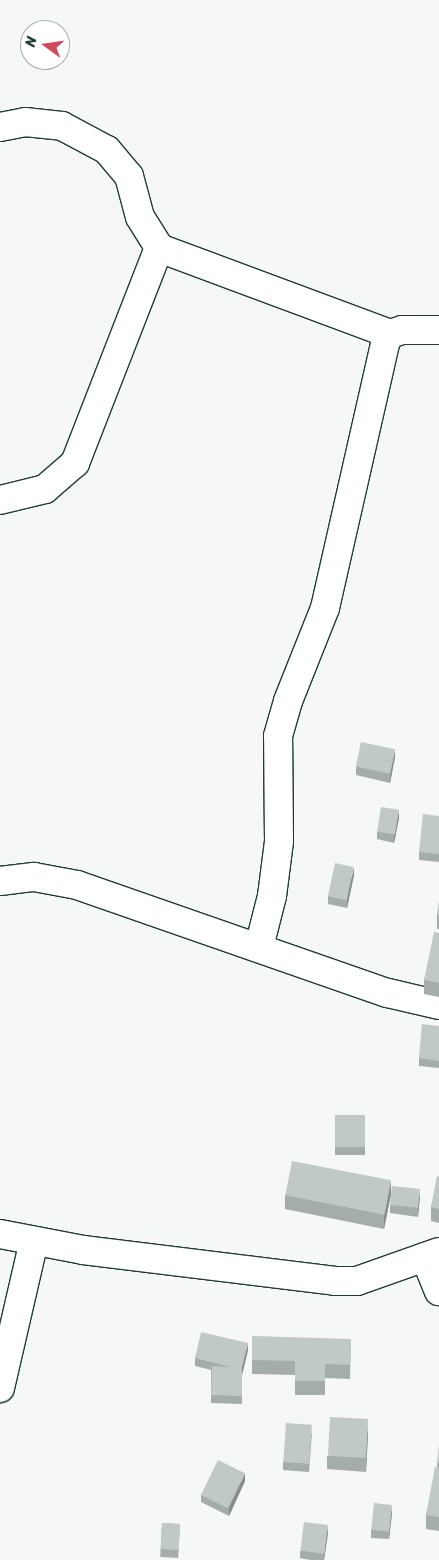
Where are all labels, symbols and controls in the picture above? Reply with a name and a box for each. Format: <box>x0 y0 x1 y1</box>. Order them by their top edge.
north arrow <box>20 20 70 70</box>
text: N <box>18 34 44 49</box>

